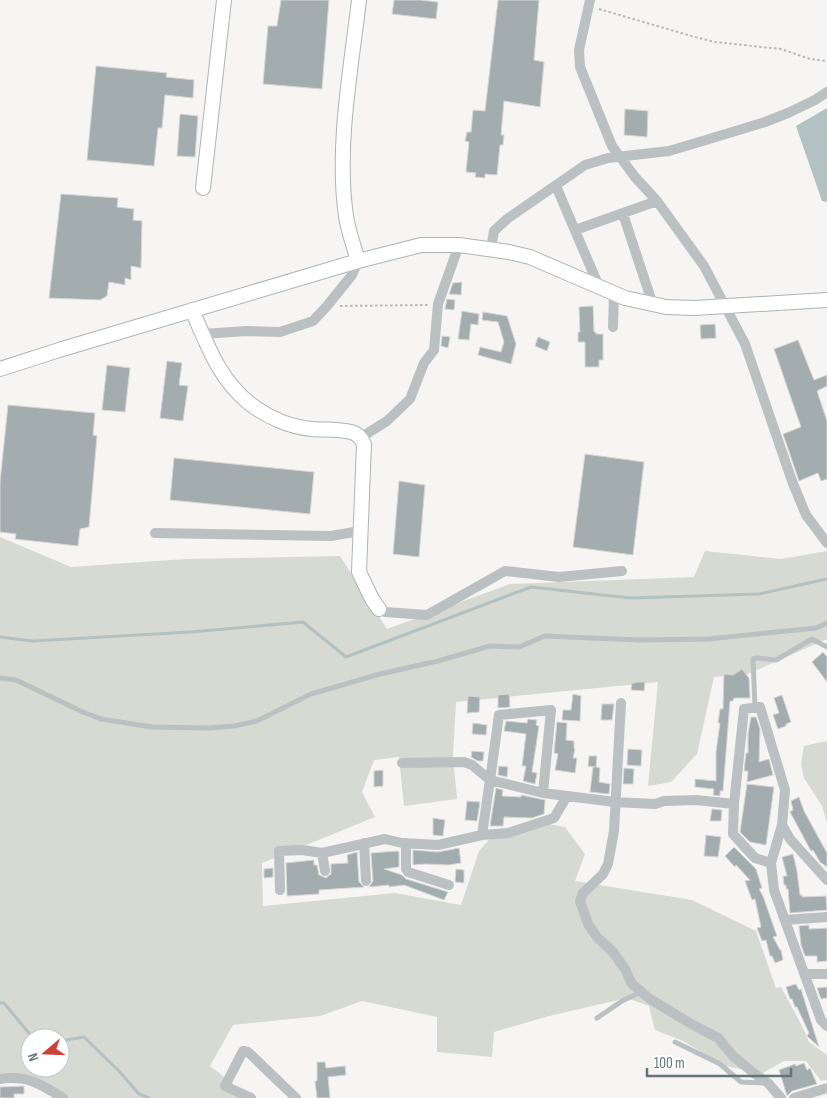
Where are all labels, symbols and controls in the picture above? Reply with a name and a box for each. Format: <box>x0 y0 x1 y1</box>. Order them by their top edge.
north arrow <box>20 1028 70 1078</box>
scale bar <box>647 1046 791 1078</box>
text: N <box>24 1051 42 1063</box>
text: 100 m <box>654 1054 685 1073</box>

